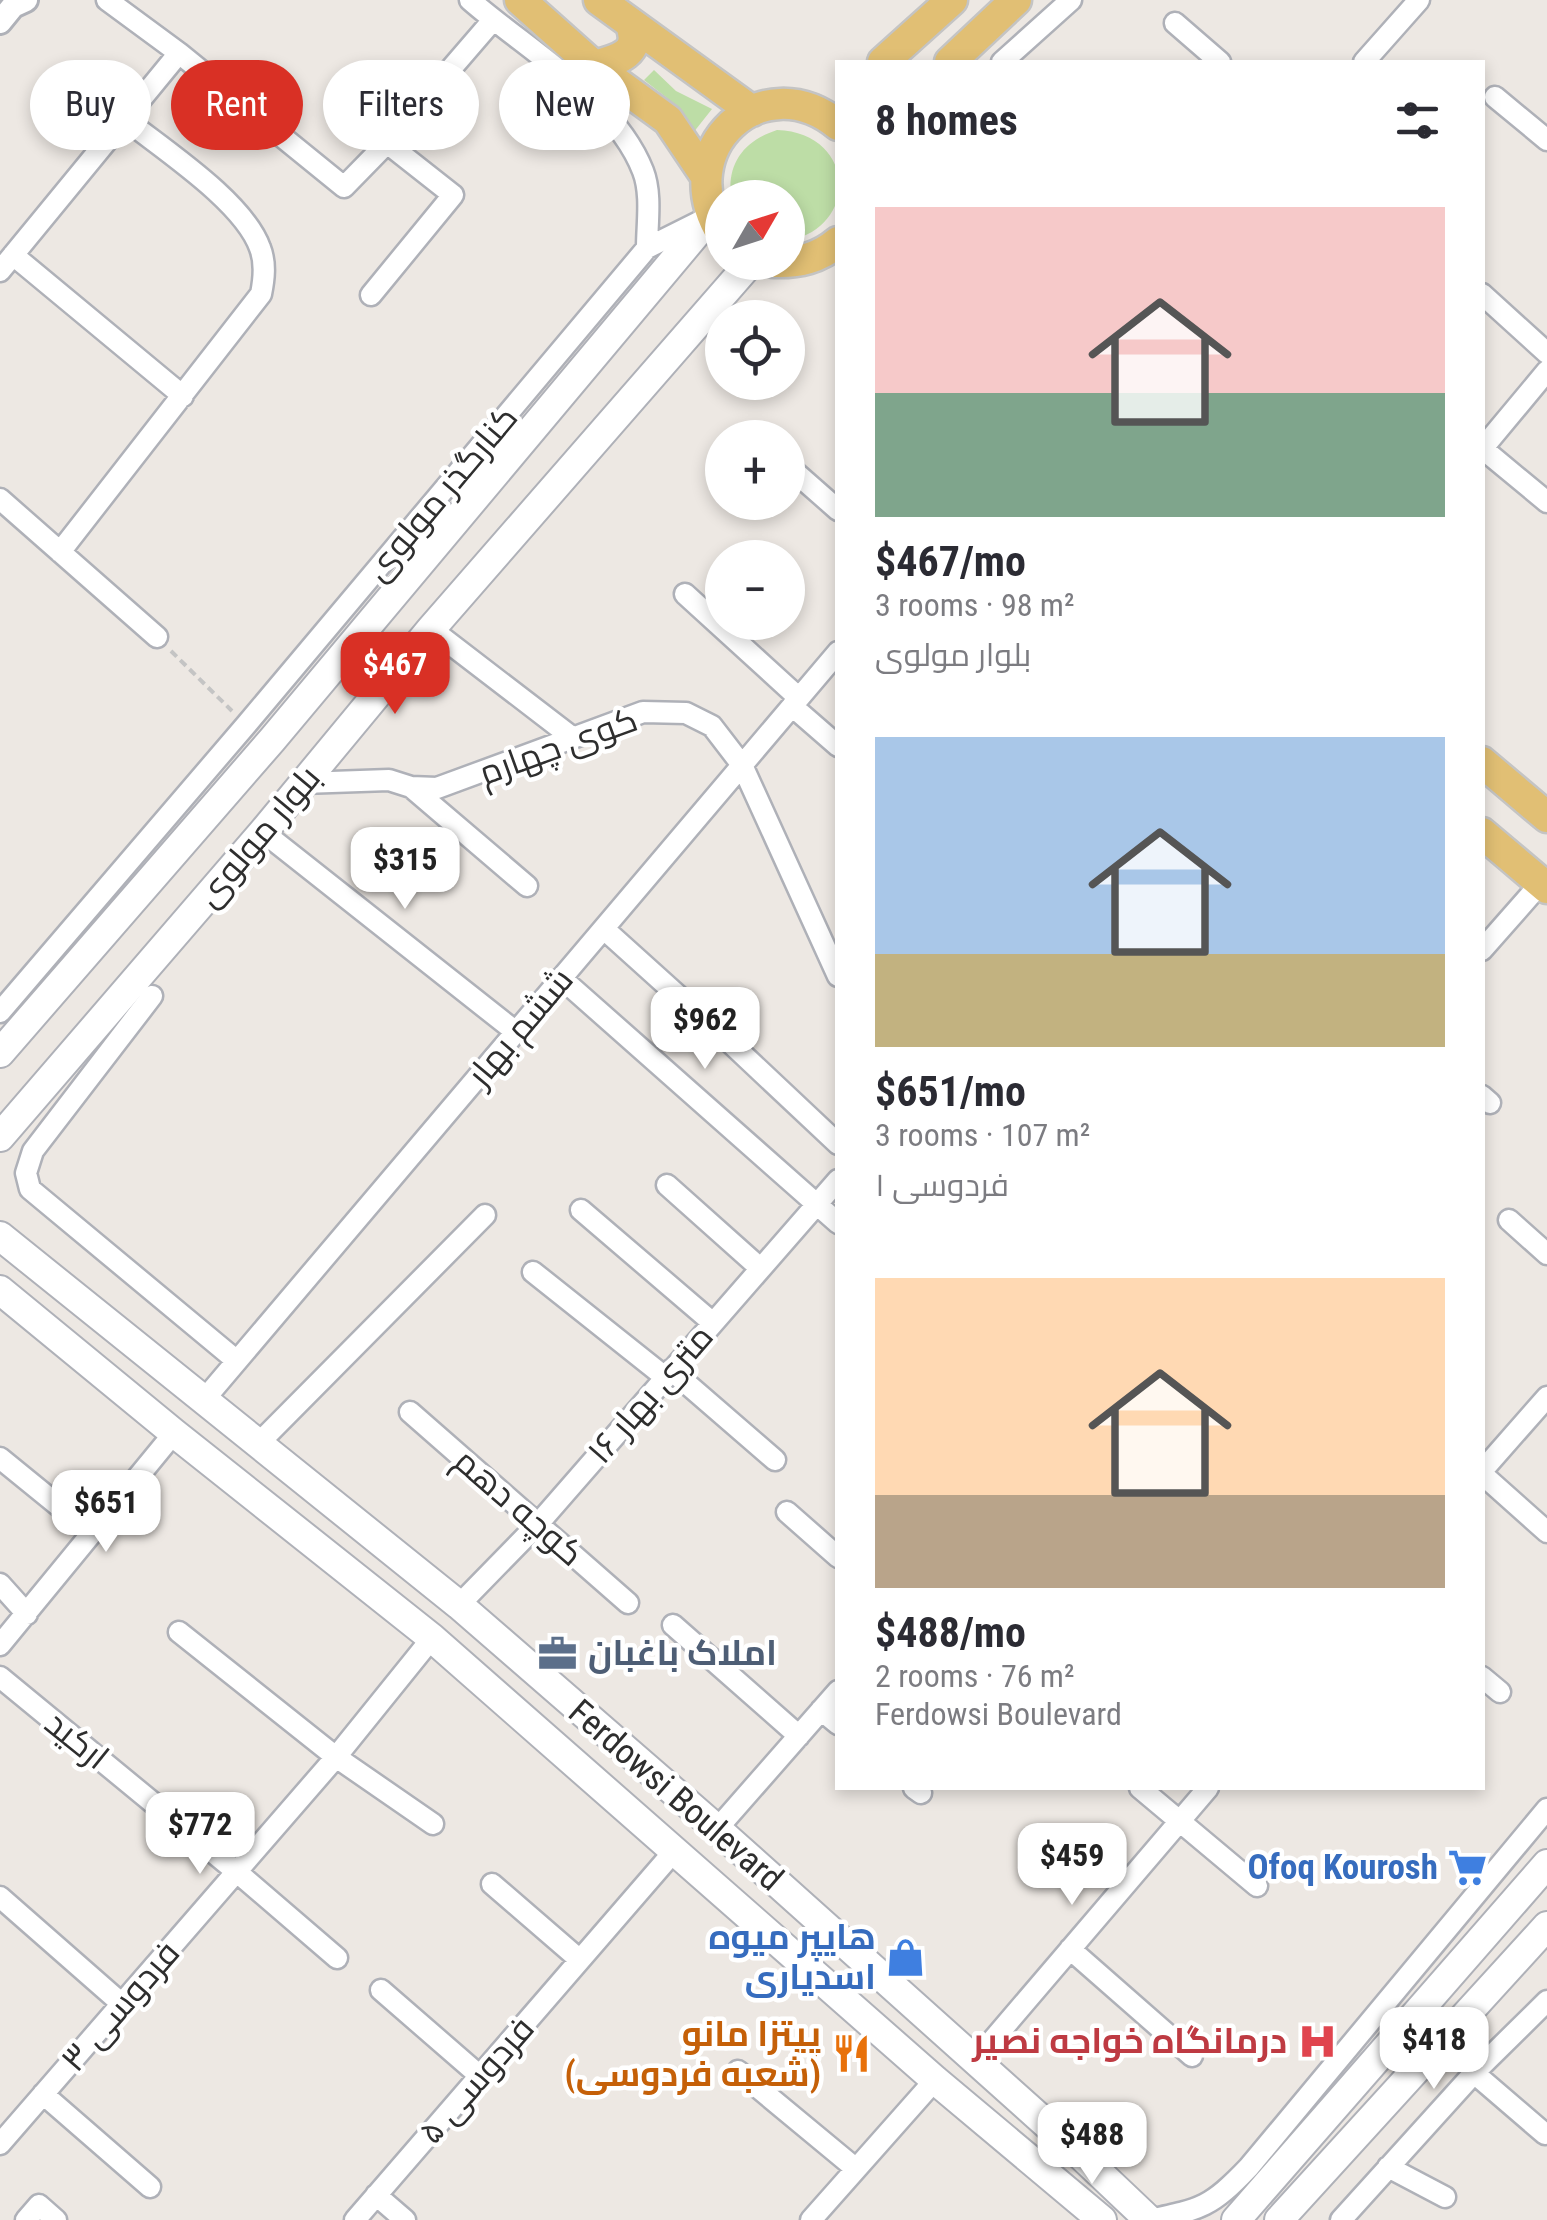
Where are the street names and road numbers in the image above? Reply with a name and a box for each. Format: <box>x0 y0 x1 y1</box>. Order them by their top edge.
street label: کنارگذر مولوی <box>357 398 526 589</box>
street label: کوی چهارم <box>473 699 644 797</box>
street label: بلوار مولوی <box>188 758 329 915</box>
street label: ششم بهار <box>458 960 584 1098</box>
street label: ۱۶ متری بهار <box>579 1317 722 1472</box>
street label: کوچه دهم <box>444 1440 592 1577</box>
street label: Ferdowsi Boulevard <box>560 1691 791 1899</box>
street label: ارکید <box>37 1703 117 1778</box>
street label: فردوسی ۳ <box>53 1933 188 2080</box>
street label: فردوسی ۵ <box>410 2008 543 2152</box>

